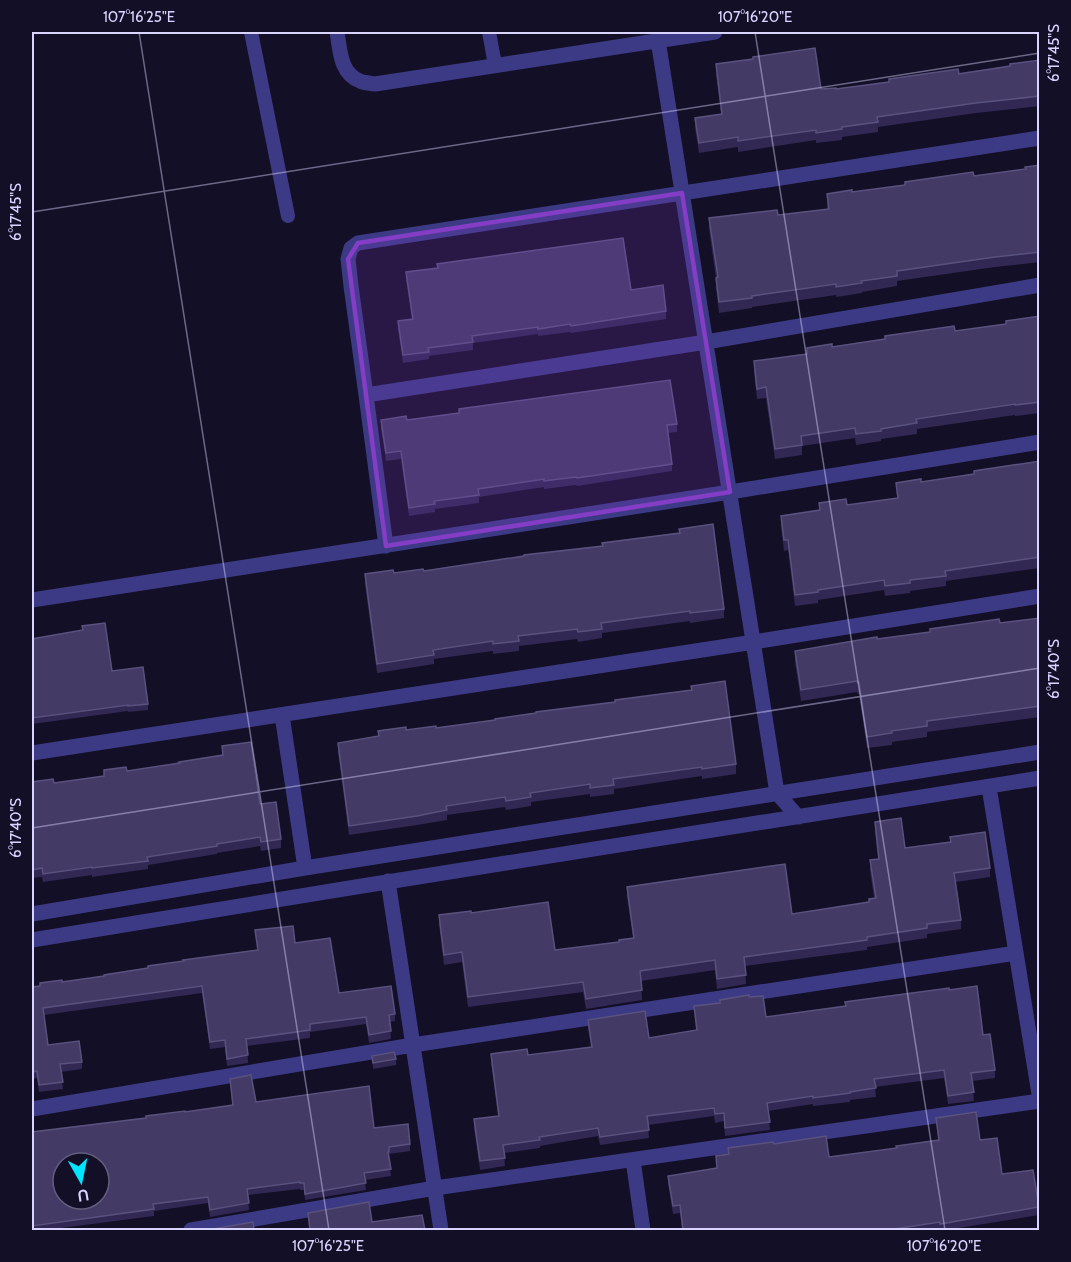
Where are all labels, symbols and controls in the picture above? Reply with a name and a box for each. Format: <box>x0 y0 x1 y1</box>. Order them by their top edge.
text: 107°16'25"E <box>103 8 175 26</box>
text: 107°16'20"E <box>718 8 792 26</box>
text: 6°17'45"S <box>1045 24 1063 82</box>
text: 6°17'45"S <box>7 183 25 241</box>
text: 6°17'40"S <box>1045 639 1063 699</box>
text: 6°17'40"S <box>7 798 25 858</box>
north arrow <box>51 1151 111 1211</box>
text: U <box>76 1185 90 1206</box>
text: 107°16'25"E <box>292 1237 364 1255</box>
text: 107°16'20"E <box>907 1237 981 1255</box>

